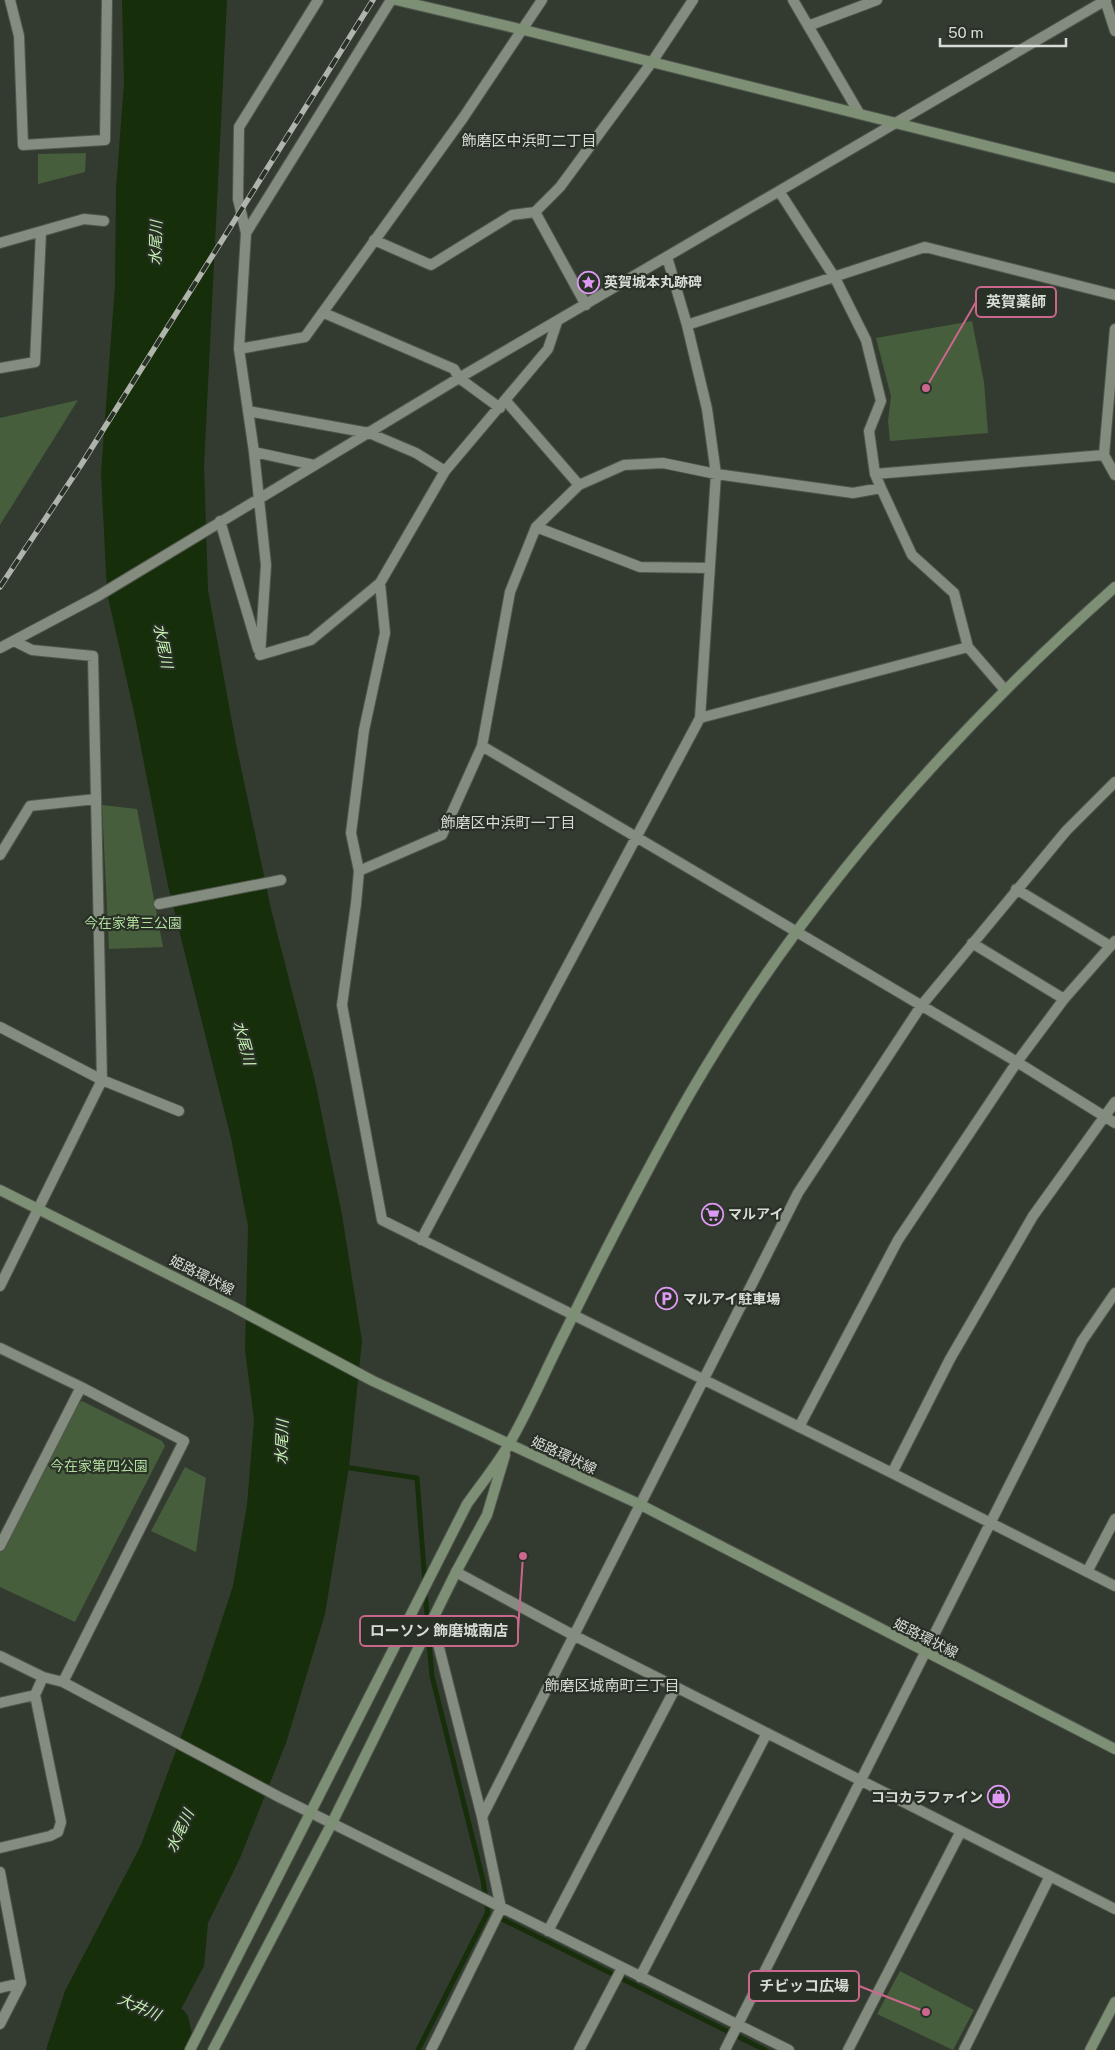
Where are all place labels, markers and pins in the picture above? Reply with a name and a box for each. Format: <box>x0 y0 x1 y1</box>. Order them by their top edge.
place icon: 英賀城本丸跡碑 <box>576 270 600 294</box>
place label: 英賀城本丸跡碑 <box>604 274 702 290</box>
callout: 英賀薬師 <box>976 287 1056 317</box>
supermarket icon: マルアイ <box>700 1202 724 1226</box>
place label: マルアイ <box>728 1206 783 1222</box>
parking icon: マルアイ駐車場 <box>655 1287 679 1311</box>
place label: マルアイ駐車場 <box>683 1291 780 1307</box>
callout: ローソン 飾磨城南店 <box>360 1616 518 1646</box>
shop icon: ココカラファイン <box>987 1785 1011 1809</box>
place label: ココカラファイン <box>871 1789 983 1805</box>
callout: チビッコ広場 <box>749 1971 859 2001</box>

